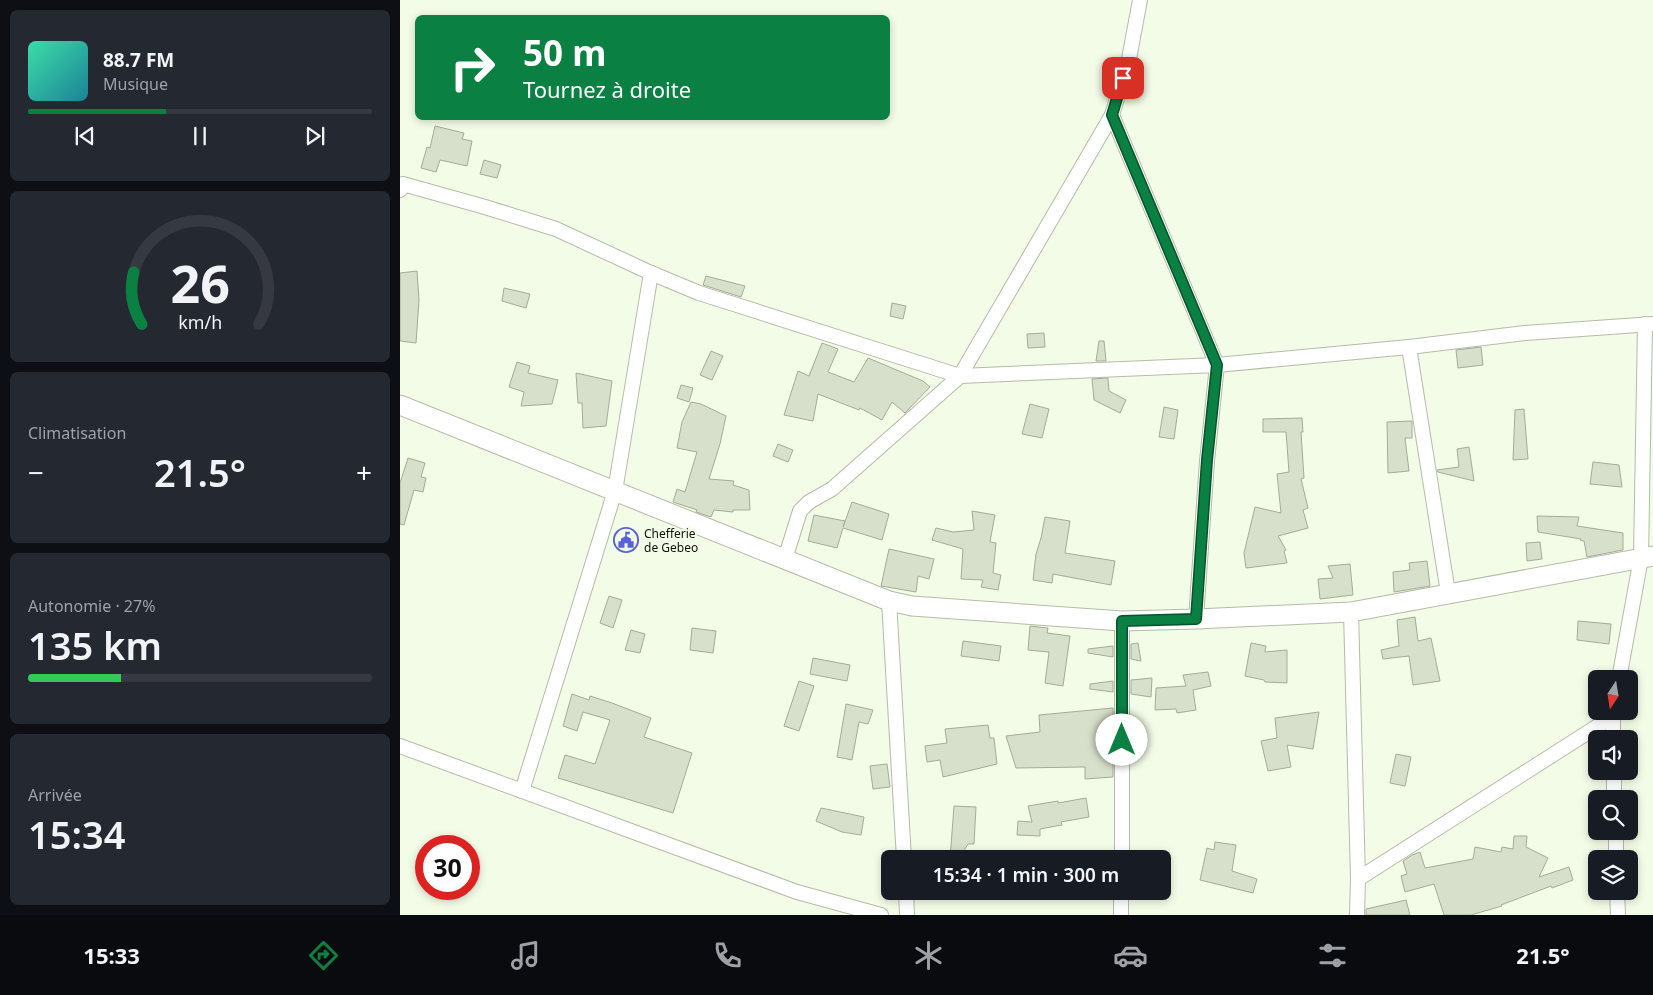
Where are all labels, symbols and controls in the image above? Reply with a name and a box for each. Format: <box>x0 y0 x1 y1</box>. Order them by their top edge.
text: 50 m <box>523 29 606 76</box>
icon: right <box>440 35 505 100</box>
text: 88.7 FM <box>103 47 174 73</box>
pin <box>1102 57 1144 99</box>
icon: arrive <box>1109 64 1137 92</box>
text: Musique <box>103 73 168 95</box>
text: Tournez à droite <box>523 74 691 104</box>
icon: previous <box>71 122 99 150</box>
icon: pause <box>186 122 214 150</box>
icon: next <box>301 122 329 150</box>
text: 26 <box>170 247 230 318</box>
text: km/h <box>178 310 222 334</box>
text: Climatisation <box>28 422 126 444</box>
text: 21.5° <box>154 446 246 498</box>
text: − <box>28 453 44 491</box>
text: + <box>356 453 372 491</box>
place label: Chefferie de Gebeo <box>644 525 698 556</box>
public building icon: Chefferie de Gebeo <box>613 527 639 553</box>
text: Autonomie · 27% <box>28 595 155 617</box>
text: 135 km <box>28 619 162 671</box>
north arrow <box>1588 670 1638 720</box>
map controls <box>1588 670 1638 900</box>
position arrow <box>1095 713 1147 765</box>
button: sound <box>1588 730 1638 780</box>
text: Arrivée <box>28 784 82 806</box>
button: search <box>1588 790 1638 840</box>
text: 15:34 <box>28 808 125 860</box>
speed limit sign: 30 <box>415 835 480 900</box>
button: layers <box>1588 850 1638 900</box>
text: 15:34 · 1 min · 300 m <box>933 862 1119 888</box>
icon: directions <box>306 938 341 973</box>
icon: music <box>508 938 543 973</box>
icon: phone <box>710 938 745 973</box>
icon: climate <box>911 938 946 973</box>
icon: car <box>1113 938 1148 973</box>
icon: filters <box>1315 938 1350 973</box>
text: 15:33 <box>83 940 140 970</box>
text: 21.5° <box>1516 940 1570 970</box>

